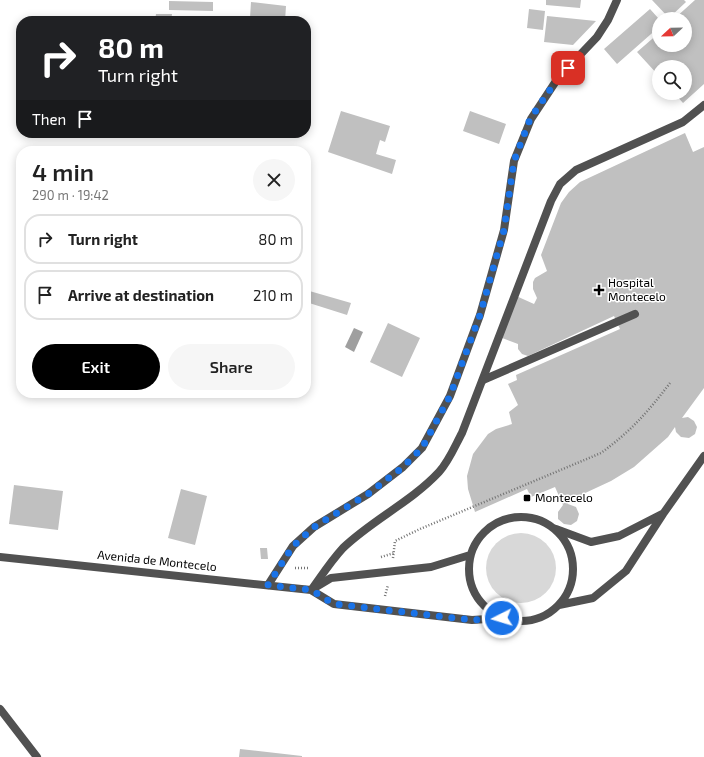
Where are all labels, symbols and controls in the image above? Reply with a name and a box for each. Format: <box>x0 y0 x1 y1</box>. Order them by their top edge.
north arrow <box>652 12 692 52</box>
map controls <box>652 12 692 100</box>
text: 80 m <box>98 30 164 64</box>
icon: right <box>32 32 84 84</box>
pin <box>551 51 585 85</box>
icon: arrive <box>557 57 579 79</box>
button: search <box>652 60 692 100</box>
text: Turn right <box>98 64 178 86</box>
icon: arrive <box>74 108 96 130</box>
text: Then <box>32 110 66 128</box>
text: 4 min <box>32 157 94 186</box>
button: close <box>253 159 295 201</box>
text: 290 m · 19:42 <box>32 187 109 203</box>
icon: right <box>34 228 56 250</box>
text: Turn right <box>68 230 138 248</box>
text: 80 m <box>258 230 293 248</box>
place label: Hospital Montecelo <box>608 275 666 303</box>
icon: arrive <box>34 284 56 306</box>
marker: Hospital Montecelo <box>593 284 605 296</box>
text: Arrive at destination <box>68 286 214 304</box>
text: 210 m <box>253 286 293 304</box>
button: Exit <box>32 344 160 390</box>
button: Share <box>168 344 295 390</box>
place label: Montecelo <box>535 490 593 504</box>
marker: Montecelo <box>522 493 532 503</box>
street label: Avenida de Montecelo <box>97 547 218 573</box>
position arrow <box>481 597 523 639</box>

